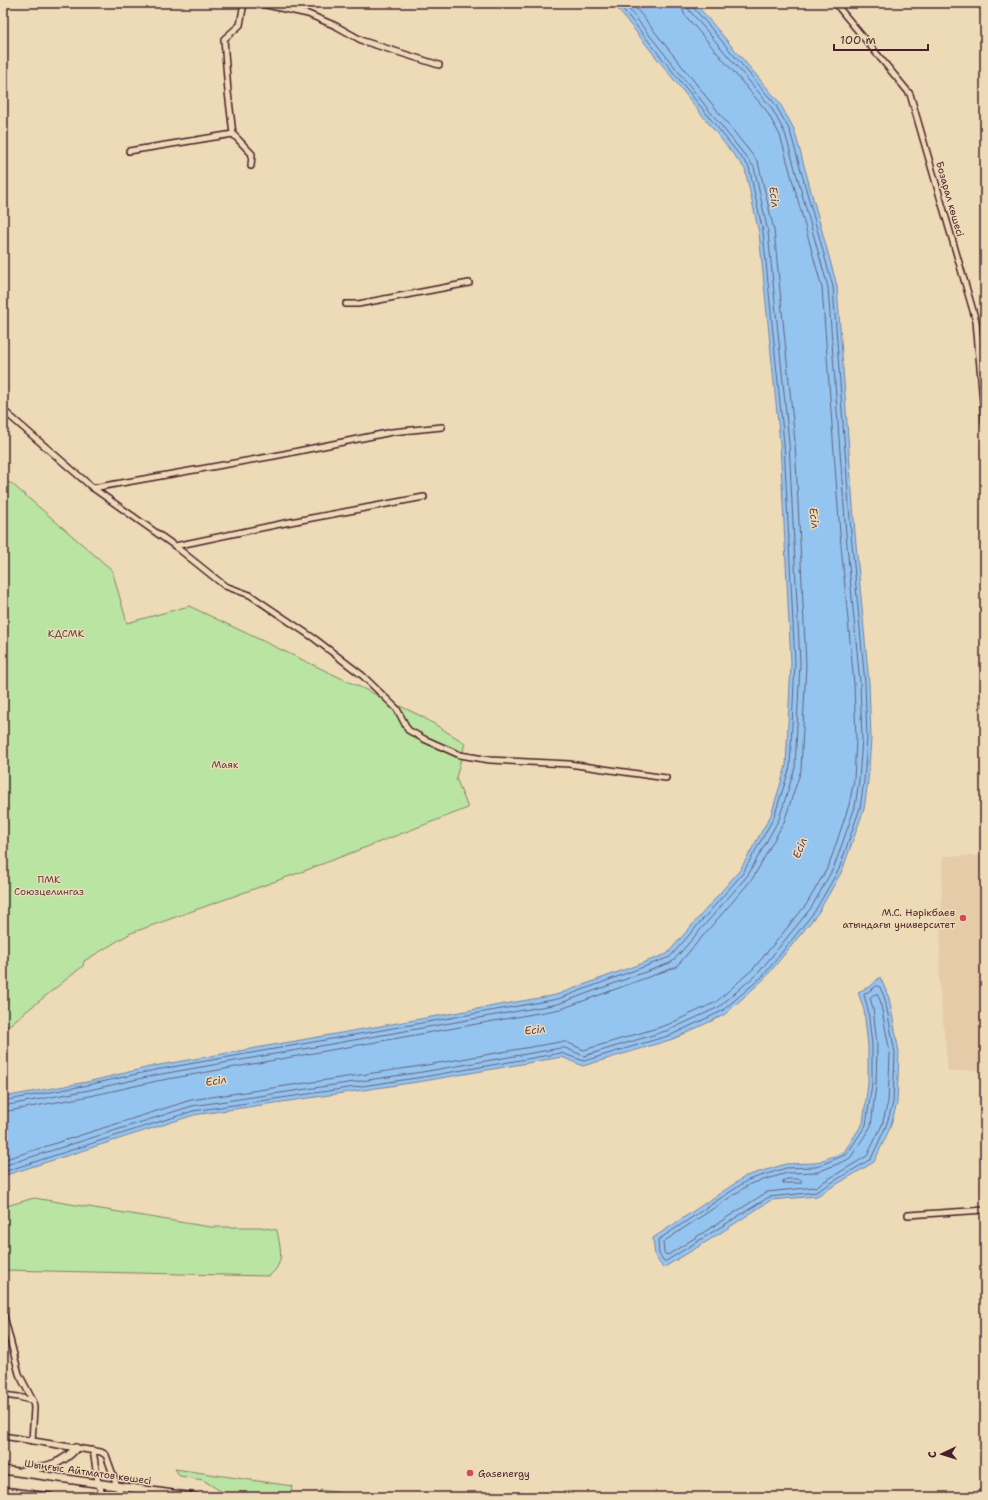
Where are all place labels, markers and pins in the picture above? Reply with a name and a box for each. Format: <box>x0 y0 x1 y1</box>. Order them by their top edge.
place label: М.С. Нәрікбаев атындағы университет <box>842 906 956 931</box>
marker: М.С. Нәрікбаев атындағы университет <box>958 913 968 923</box>
place label: Gasenergy <box>478 1467 530 1480</box>
marker: Gasenergy <box>465 1468 475 1478</box>

